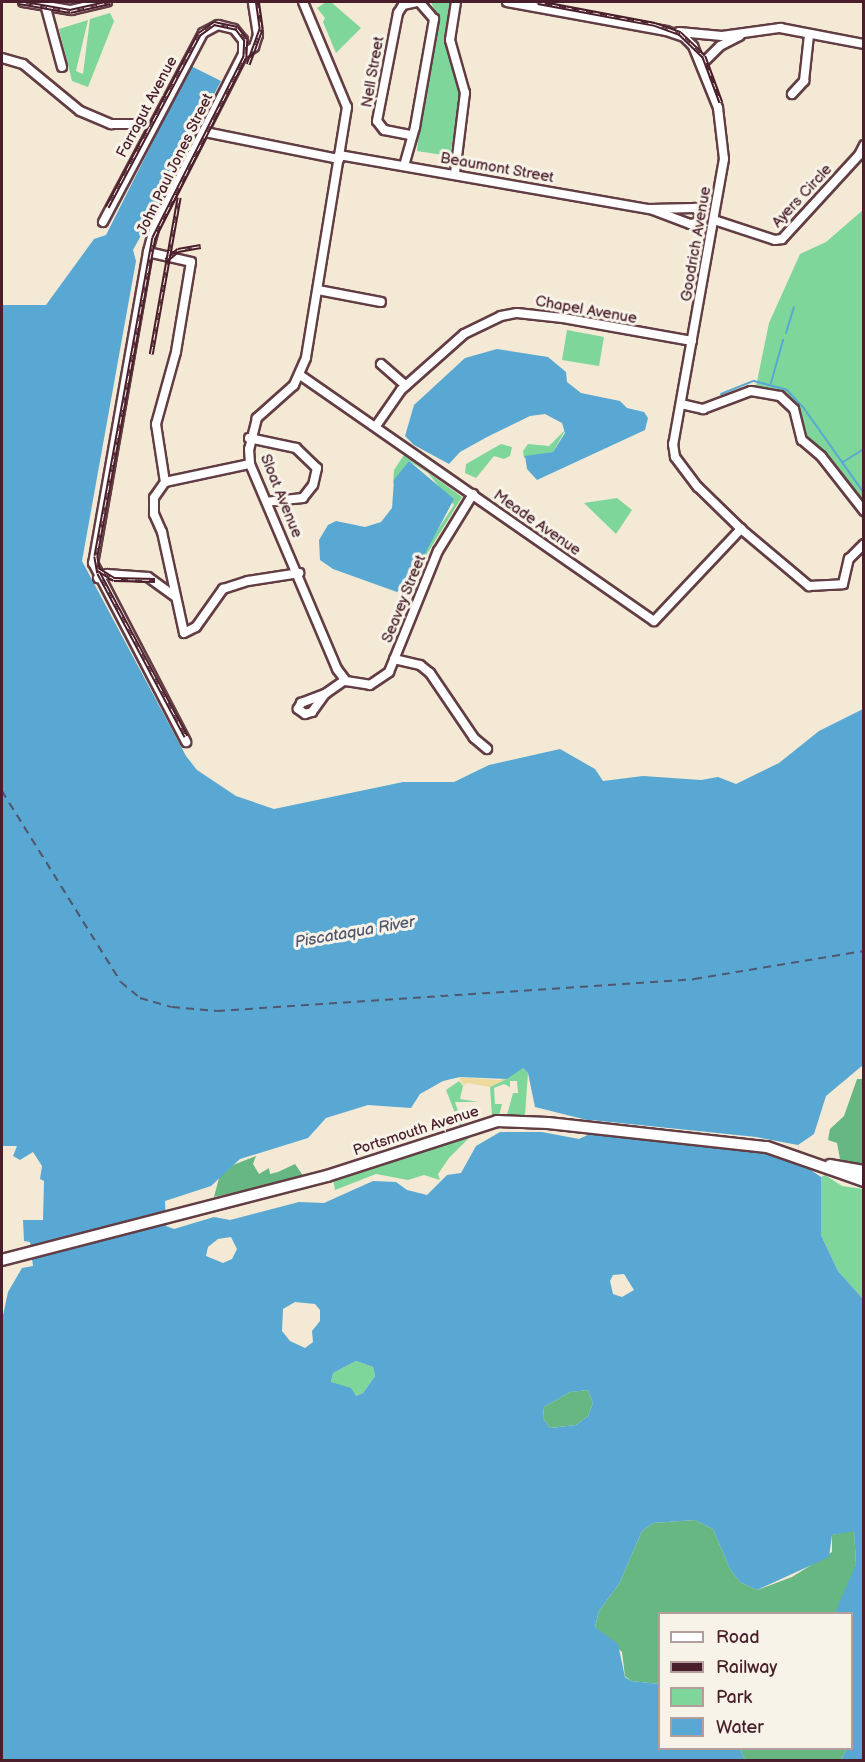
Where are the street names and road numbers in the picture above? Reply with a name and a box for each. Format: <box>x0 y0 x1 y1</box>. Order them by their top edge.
street label: Nell Street <box>358 35 388 109</box>
street label: Farragut Avenue <box>113 53 181 161</box>
street label: John Paul Jones Street <box>133 90 217 238</box>
street label: Beaumont Street <box>439 149 555 187</box>
street label: Ayers Circle <box>768 161 836 231</box>
street label: Goodrich Avenue <box>677 185 715 303</box>
street label: Chapel Avenue <box>534 292 638 328</box>
street label: Sloat Avenue <box>256 452 306 540</box>
street label: Meade Avenue <box>490 486 584 560</box>
street label: Seavey Street <box>378 552 430 646</box>
street label: Portsmouth Avenue <box>351 1102 481 1160</box>

